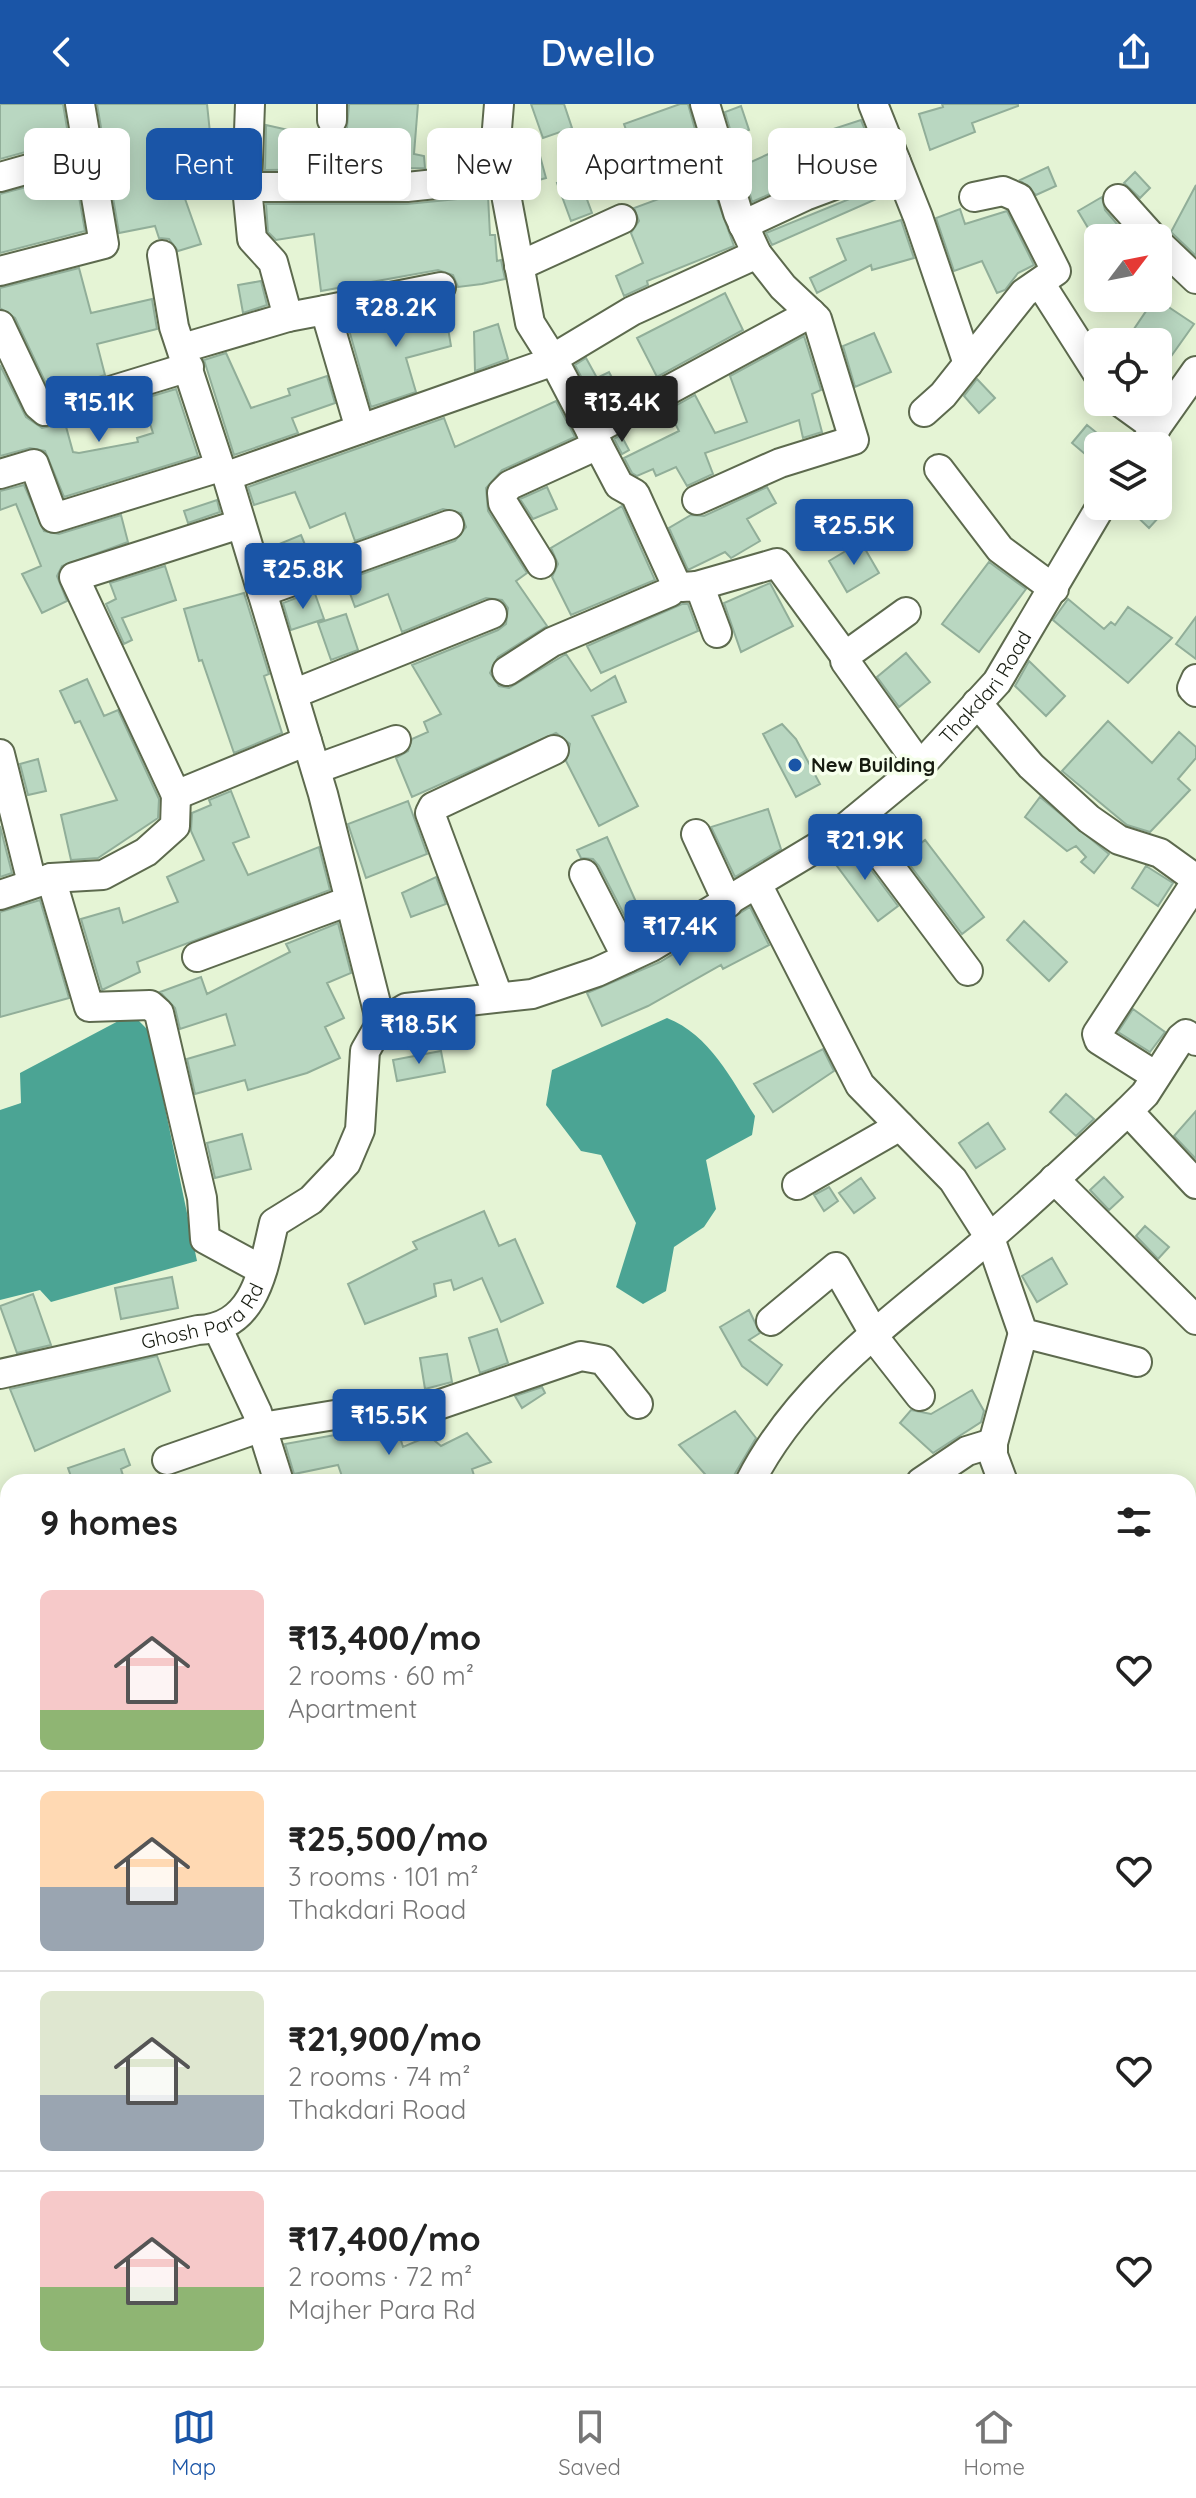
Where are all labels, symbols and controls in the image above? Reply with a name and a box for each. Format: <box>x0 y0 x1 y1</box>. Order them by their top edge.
icon: back <box>40 30 84 74</box>
text: Dwello <box>541 30 655 75</box>
icon: share <box>1112 30 1156 74</box>
chip: Buy <box>24 128 130 200</box>
chip: Rent <box>146 128 262 200</box>
chip: Filters <box>278 128 411 200</box>
chip: New <box>427 128 541 200</box>
chip: Apartment <box>557 128 752 200</box>
chip: House <box>768 128 906 200</box>
north arrow <box>1084 224 1172 312</box>
map controls <box>1084 224 1172 520</box>
pin: ₹28.2K <box>331 281 461 349</box>
text: ₹28.2K <box>355 290 437 323</box>
button: locate <box>1084 328 1172 416</box>
pin: ₹15.1K <box>34 376 164 444</box>
pin: ₹13.4K <box>557 376 687 444</box>
text: ₹15.1K <box>64 385 134 418</box>
text: ₹13.4K <box>584 385 660 418</box>
button: layers <box>1084 432 1172 520</box>
pin: ₹25.5K <box>789 499 919 567</box>
text: ₹25.5K <box>813 508 895 541</box>
pin: ₹25.8K <box>238 543 368 611</box>
text: ₹25.8K <box>263 552 343 585</box>
street label: Thakdari Road <box>933 626 1037 749</box>
place label: New Building <box>811 752 935 777</box>
marker: New Building <box>786 756 804 774</box>
pin: ₹21.9K <box>800 814 930 882</box>
text: ₹21.9K <box>826 823 904 856</box>
pin: ₹17.4K <box>615 900 745 968</box>
text: ₹17.4K <box>643 909 717 942</box>
pin: ₹18.5K <box>354 998 484 1066</box>
text: ₹18.5K <box>380 1007 458 1040</box>
street label: Ghosh Para Rd <box>139 1279 269 1354</box>
pin: ₹15.5K <box>324 1389 454 1457</box>
text: ₹15.5K <box>351 1398 427 1431</box>
icon: filters <box>1112 1500 1156 1544</box>
text: 9 homes <box>40 1501 178 1544</box>
text: ₹13,400/mo <box>288 1616 481 1659</box>
icon: home <box>104 1622 200 1718</box>
icon: heart <box>1112 1648 1156 1692</box>
text: 2 rooms · 60 m² <box>288 1659 474 1692</box>
text: Apartment <box>288 1692 417 1725</box>
text: ₹25,500/mo <box>288 1817 488 1860</box>
icon: home <box>104 1823 200 1919</box>
icon: heart <box>1112 1849 1156 1893</box>
text: 3 rooms · 101 m² <box>288 1860 479 1893</box>
text: Thakdari Road <box>288 1893 466 1926</box>
text: ₹21,900/mo <box>288 2017 482 2060</box>
icon: home <box>104 2023 200 2119</box>
icon: heart <box>1112 2049 1156 2093</box>
text: 2 rooms · 74 m² <box>288 2060 471 2093</box>
text: Thakdari Road <box>288 2093 466 2126</box>
text: ₹17,400/mo <box>288 2217 481 2260</box>
icon: home <box>104 2223 200 2319</box>
icon: heart <box>1112 2249 1156 2293</box>
text: 2 rooms · 72 m² <box>288 2260 472 2293</box>
text: Majher Para Rd <box>288 2293 476 2326</box>
tab: Map <box>171 2405 216 2481</box>
tab: Saved <box>558 2405 621 2481</box>
tab: Home <box>963 2405 1025 2481</box>

